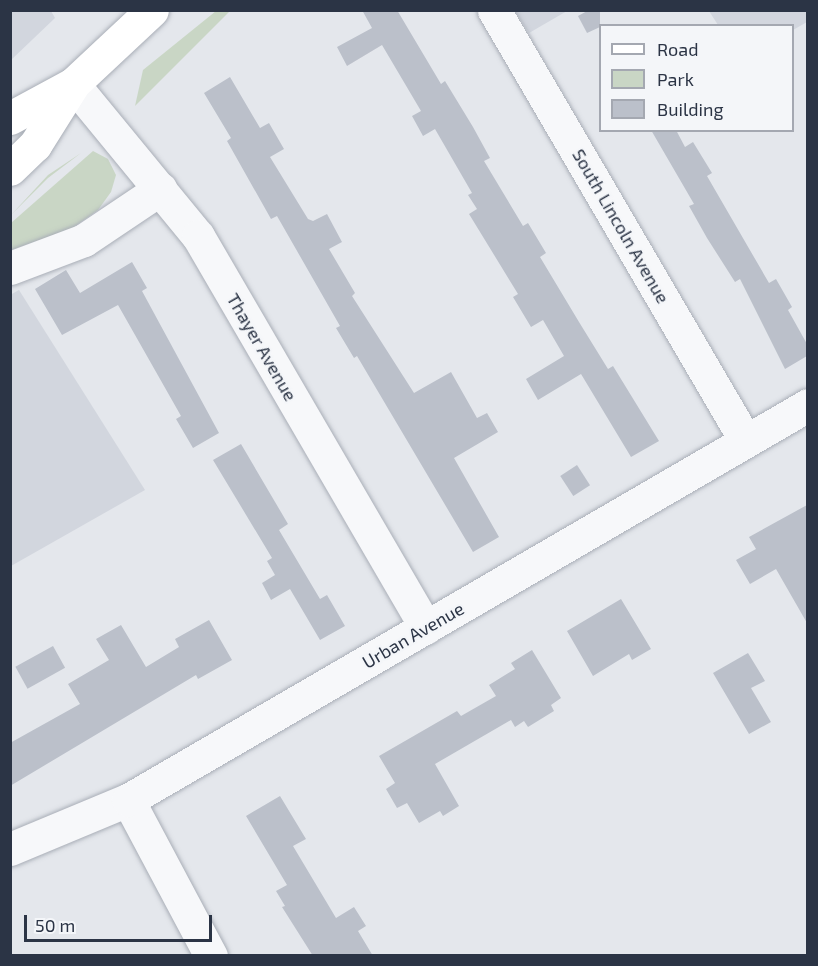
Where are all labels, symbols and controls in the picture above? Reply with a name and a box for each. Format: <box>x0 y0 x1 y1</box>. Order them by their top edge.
legend <box>599 24 794 132</box>
text: Road <box>657 38 698 60</box>
text: Park <box>657 68 694 90</box>
text: Building <box>657 98 724 120</box>
street label: South Lincoln Avenue <box>568 145 674 307</box>
street label: Thayer Avenue <box>222 289 302 405</box>
street label: Urban Avenue <box>358 597 468 673</box>
scale bar <box>27 903 214 941</box>
text: 50 m <box>35 914 75 936</box>

